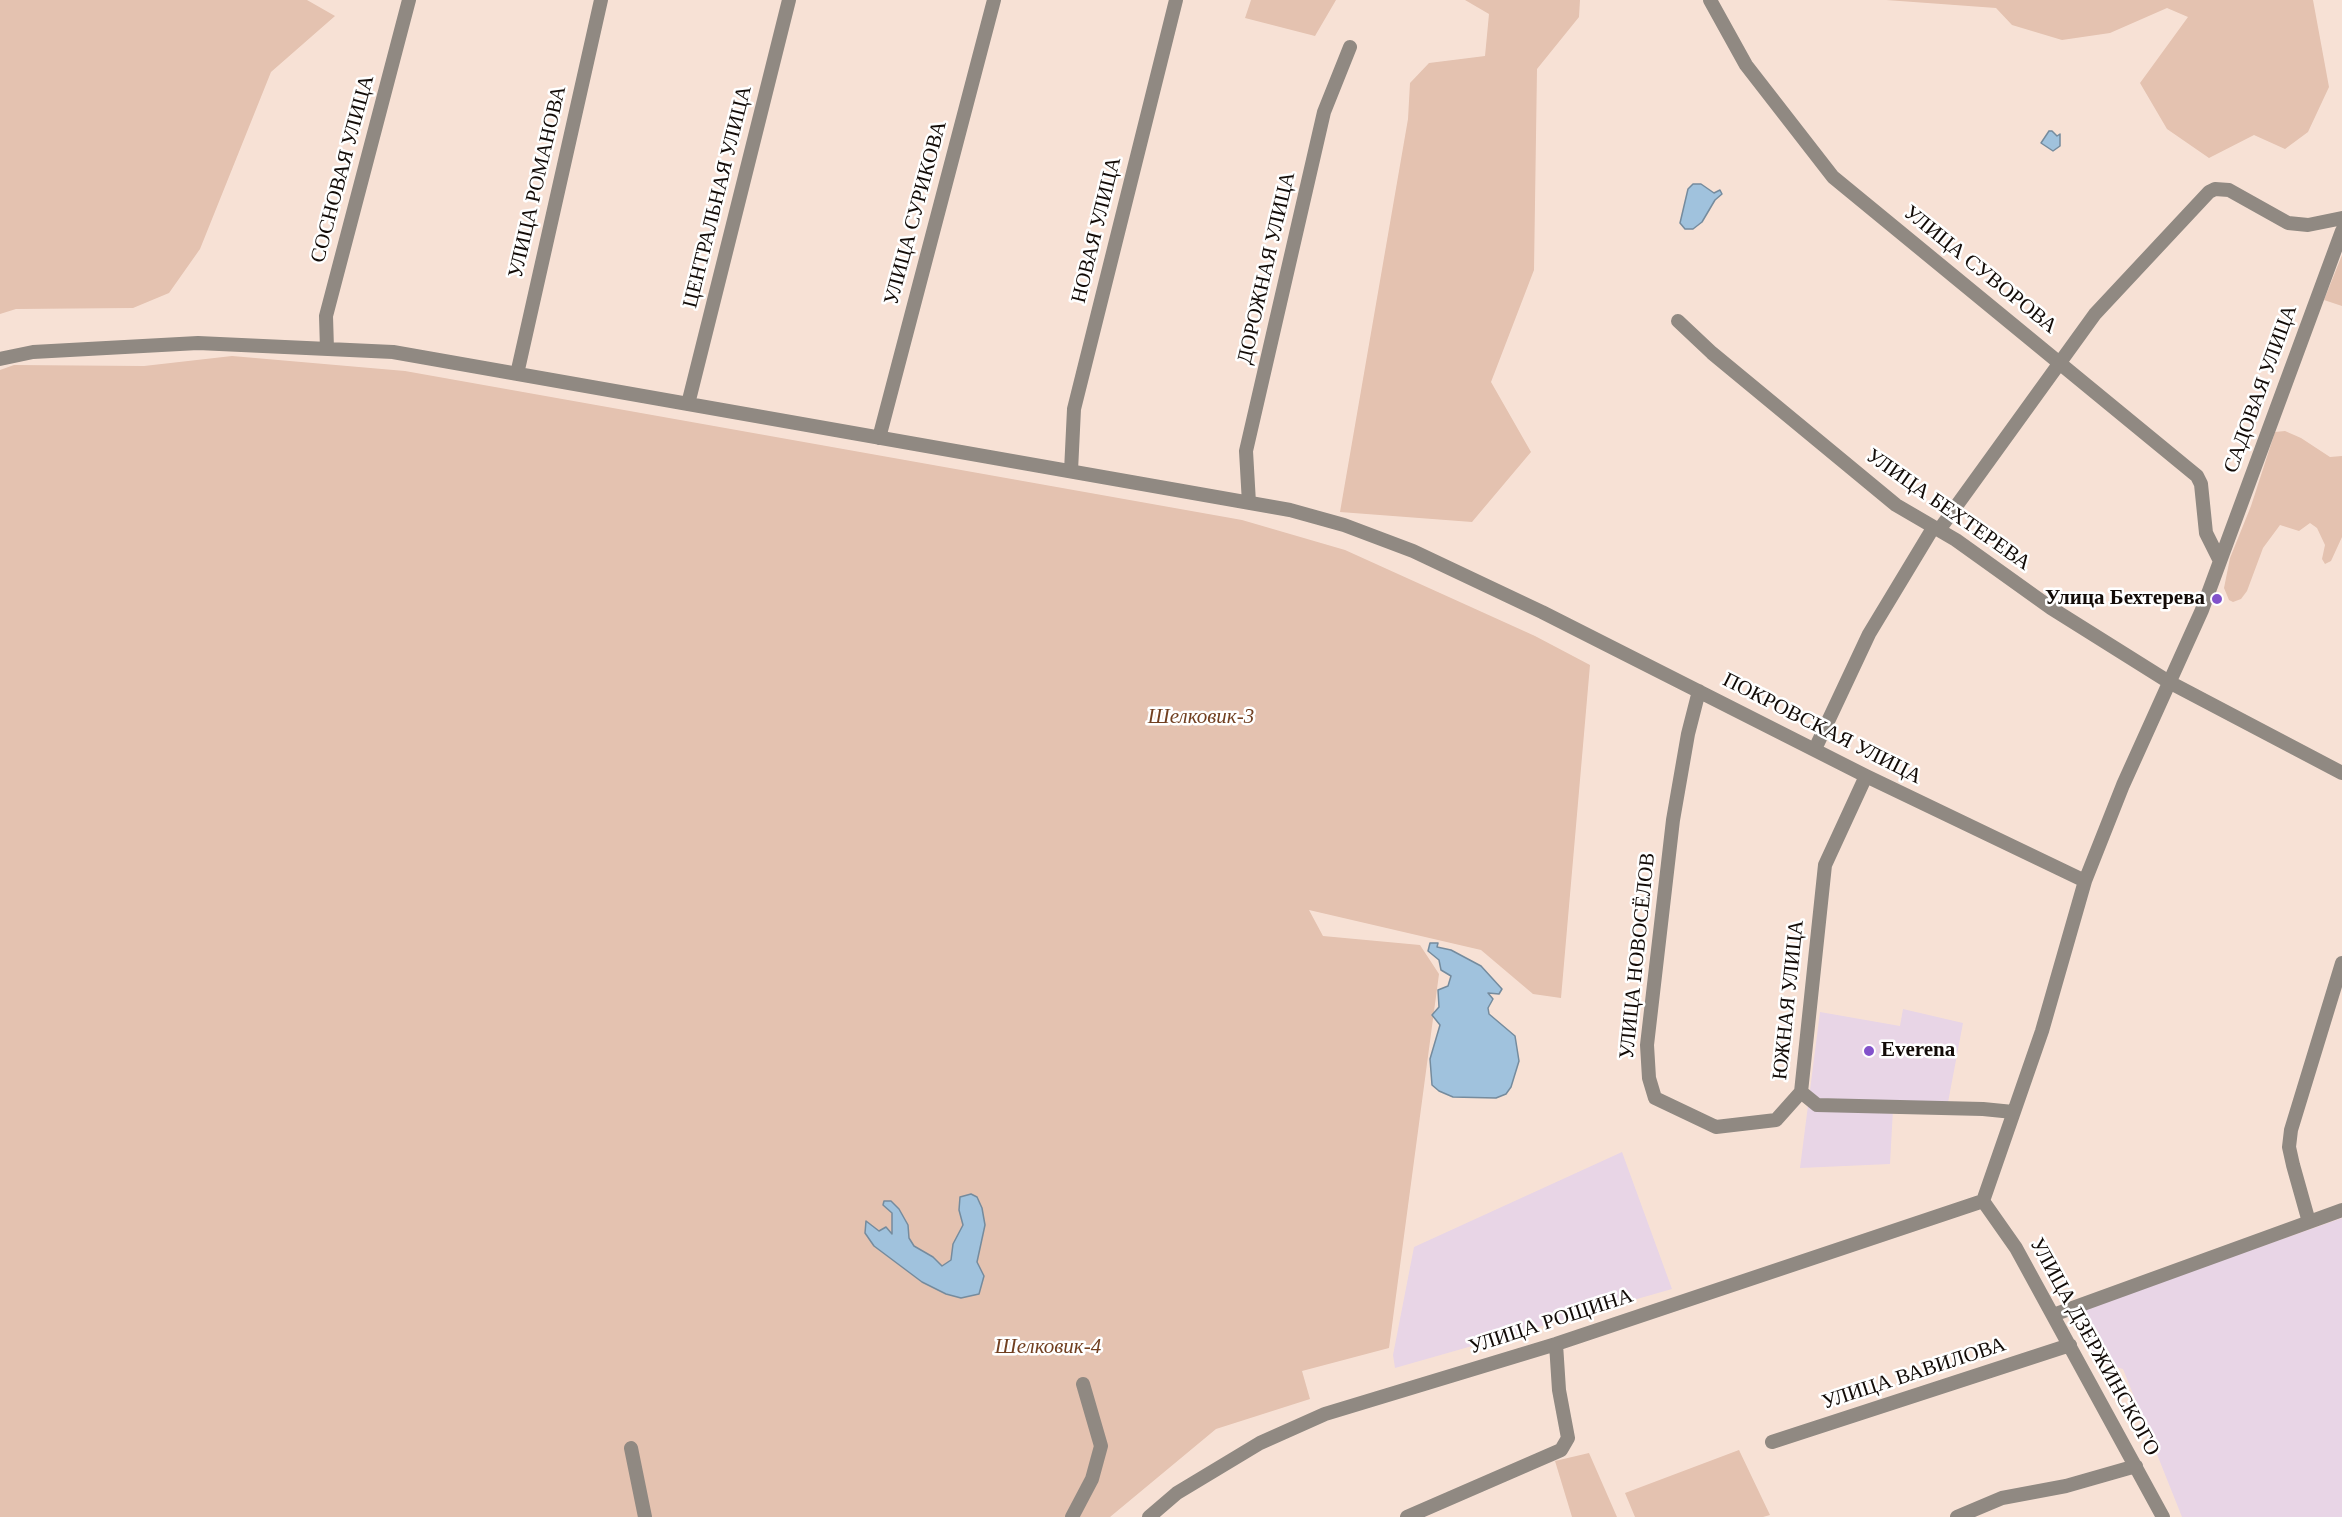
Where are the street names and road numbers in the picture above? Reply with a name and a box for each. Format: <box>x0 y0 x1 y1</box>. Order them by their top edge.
street label: СОСНОВАЯ УЛИЦА <box>306 72 380 266</box>
street label: УЛИЦА РОМАНОВА <box>504 83 572 281</box>
street label: ЦЕНТРАЛЬНАЯ УЛИЦА <box>678 83 758 311</box>
street label: УЛИЦА СУРИКОВА <box>879 118 953 308</box>
street label: НОВАЯ УЛИЦА <box>1067 154 1127 306</box>
street label: ДОРОЖНАЯ УЛИЦА <box>1233 169 1301 367</box>
street label: УЛИЦА СУВОРОВА <box>1898 200 2062 340</box>
street label: САДОВАЯ УЛИЦА <box>2219 302 2303 476</box>
street label: УЛИЦА БЕХТЕРЕВА <box>1861 444 2035 576</box>
street label: ПОКРОВСКАЯ УЛИЦА <box>1718 668 1926 790</box>
street label: УЛИЦА НОВОСЁЛОВ <box>1615 852 1661 1060</box>
street label: ЮЖНАЯ УЛИЦА <box>1768 919 1810 1081</box>
street label: УЛИЦА ДЗЕРЖИНСКОГО <box>2024 1234 2164 1460</box>
street label: УЛИЦА РОЩИНА <box>1466 1284 1636 1360</box>
street label: УЛИЦА ВАВИЛОВА <box>1819 1332 2009 1416</box>

